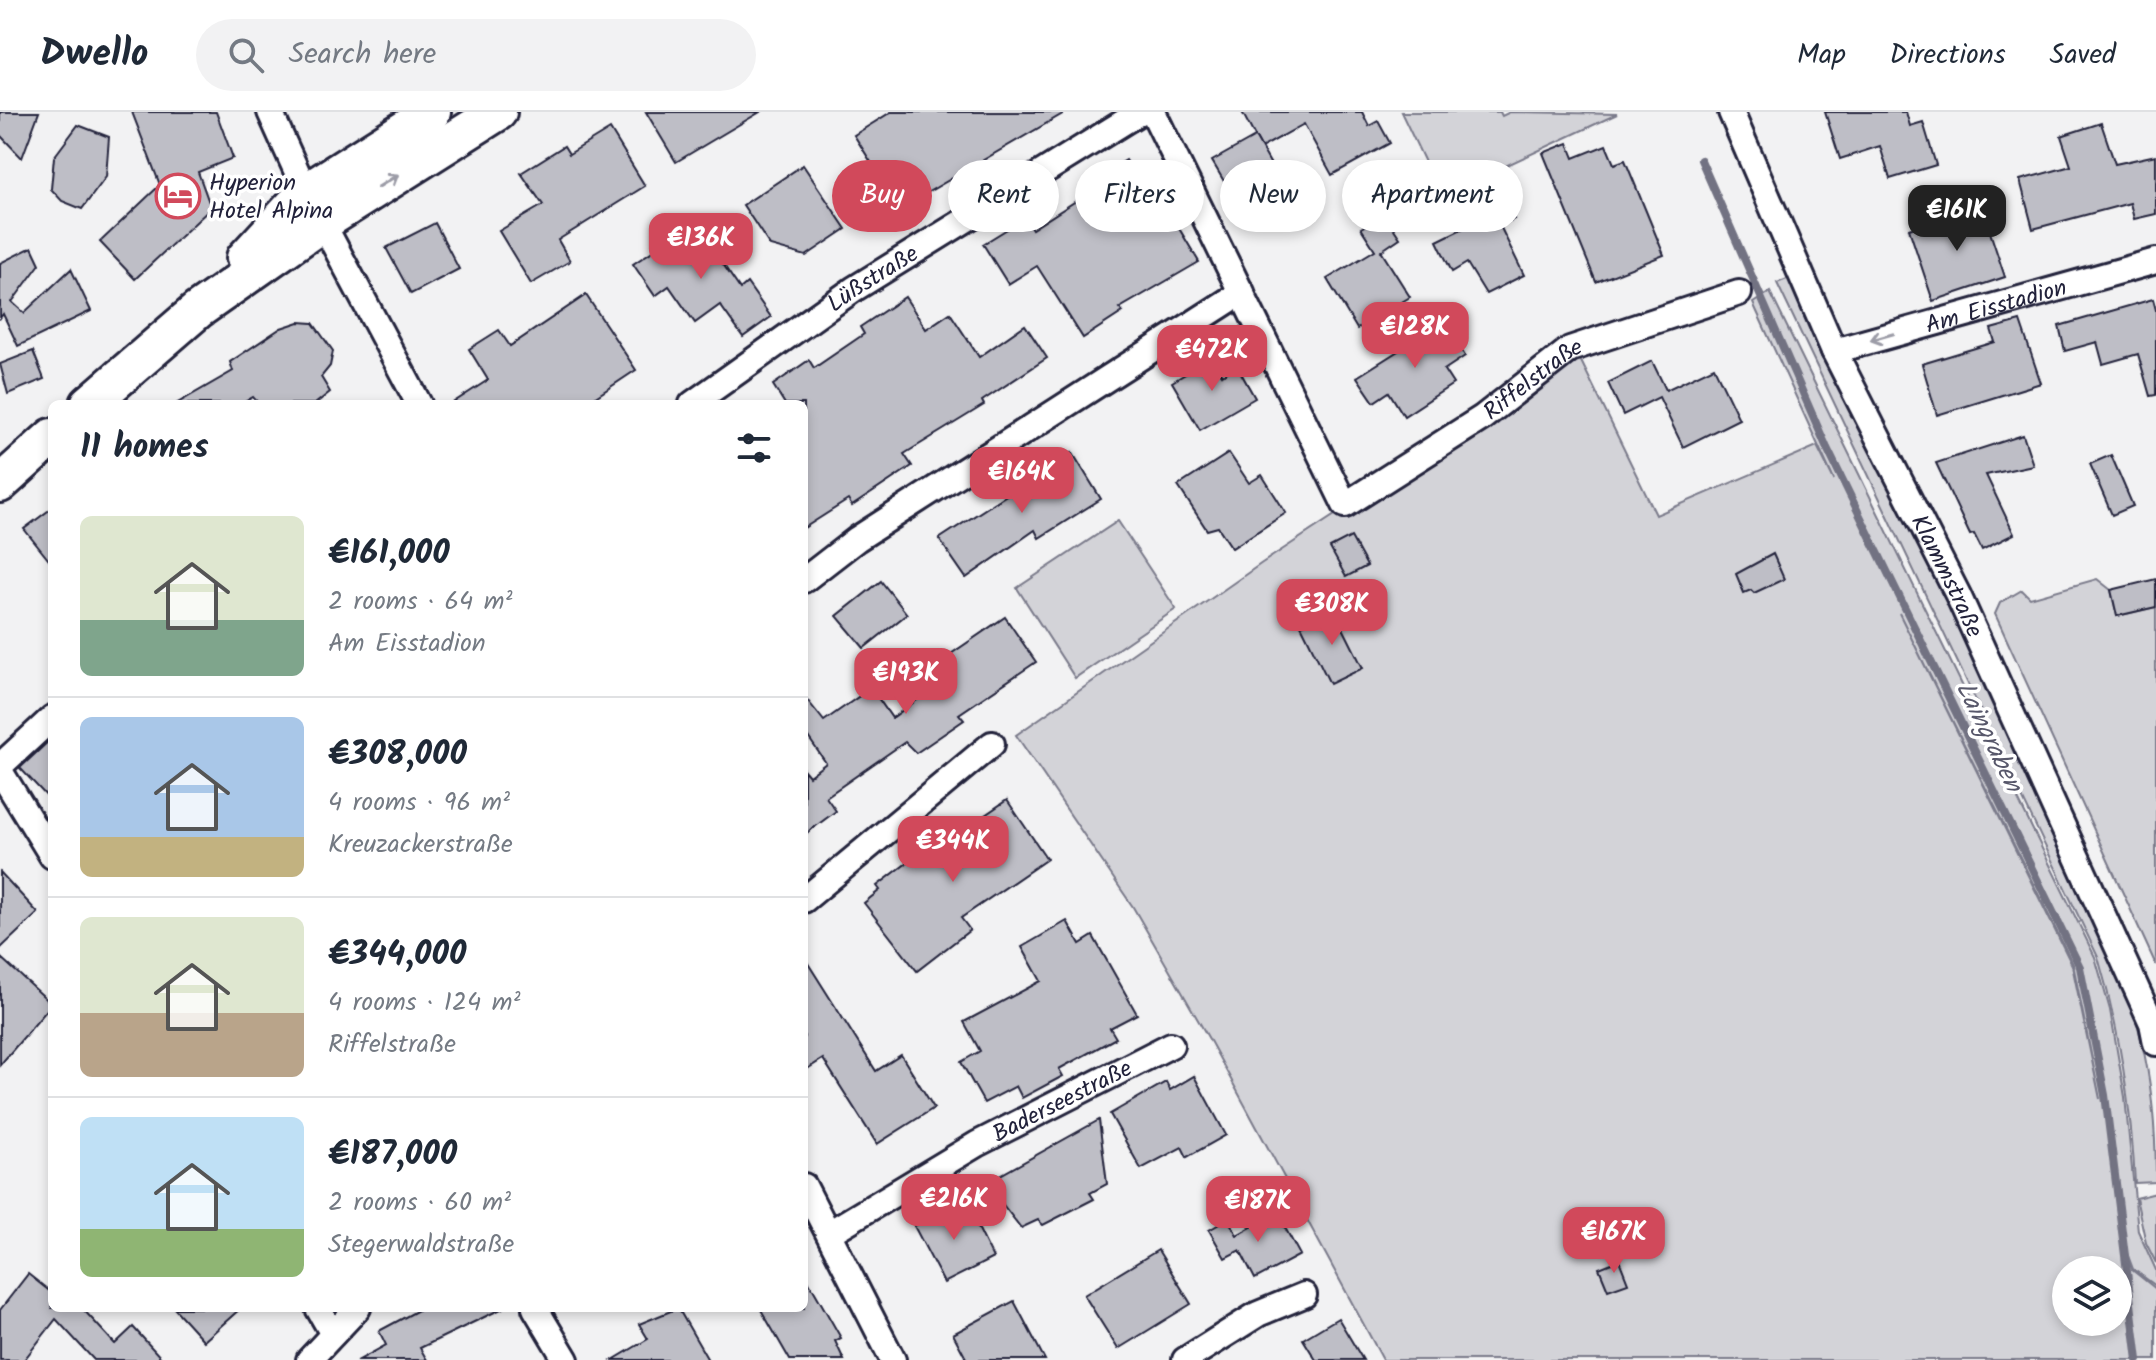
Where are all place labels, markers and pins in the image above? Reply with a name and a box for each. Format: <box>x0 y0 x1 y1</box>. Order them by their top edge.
place label: Hyperion Hotel Alpina <box>209 164 333 231</box>
hotel icon: Hyperion Hotel Alpina <box>154 172 202 220</box>
pin: €161K <box>1901 185 2013 253</box>
pin: €136K <box>645 213 757 281</box>
pin: €128K <box>1359 302 1471 370</box>
pin: €472K <box>1156 325 1268 393</box>
pin: €164K <box>966 447 1078 515</box>
pin: €308K <box>1276 579 1388 647</box>
pin: €193K <box>850 648 962 716</box>
pin: €344K <box>897 816 1009 884</box>
pin: €216K <box>898 1174 1010 1242</box>
pin: €187K <box>1202 1176 1314 1244</box>
pin: €167K <box>1558 1207 1670 1275</box>

